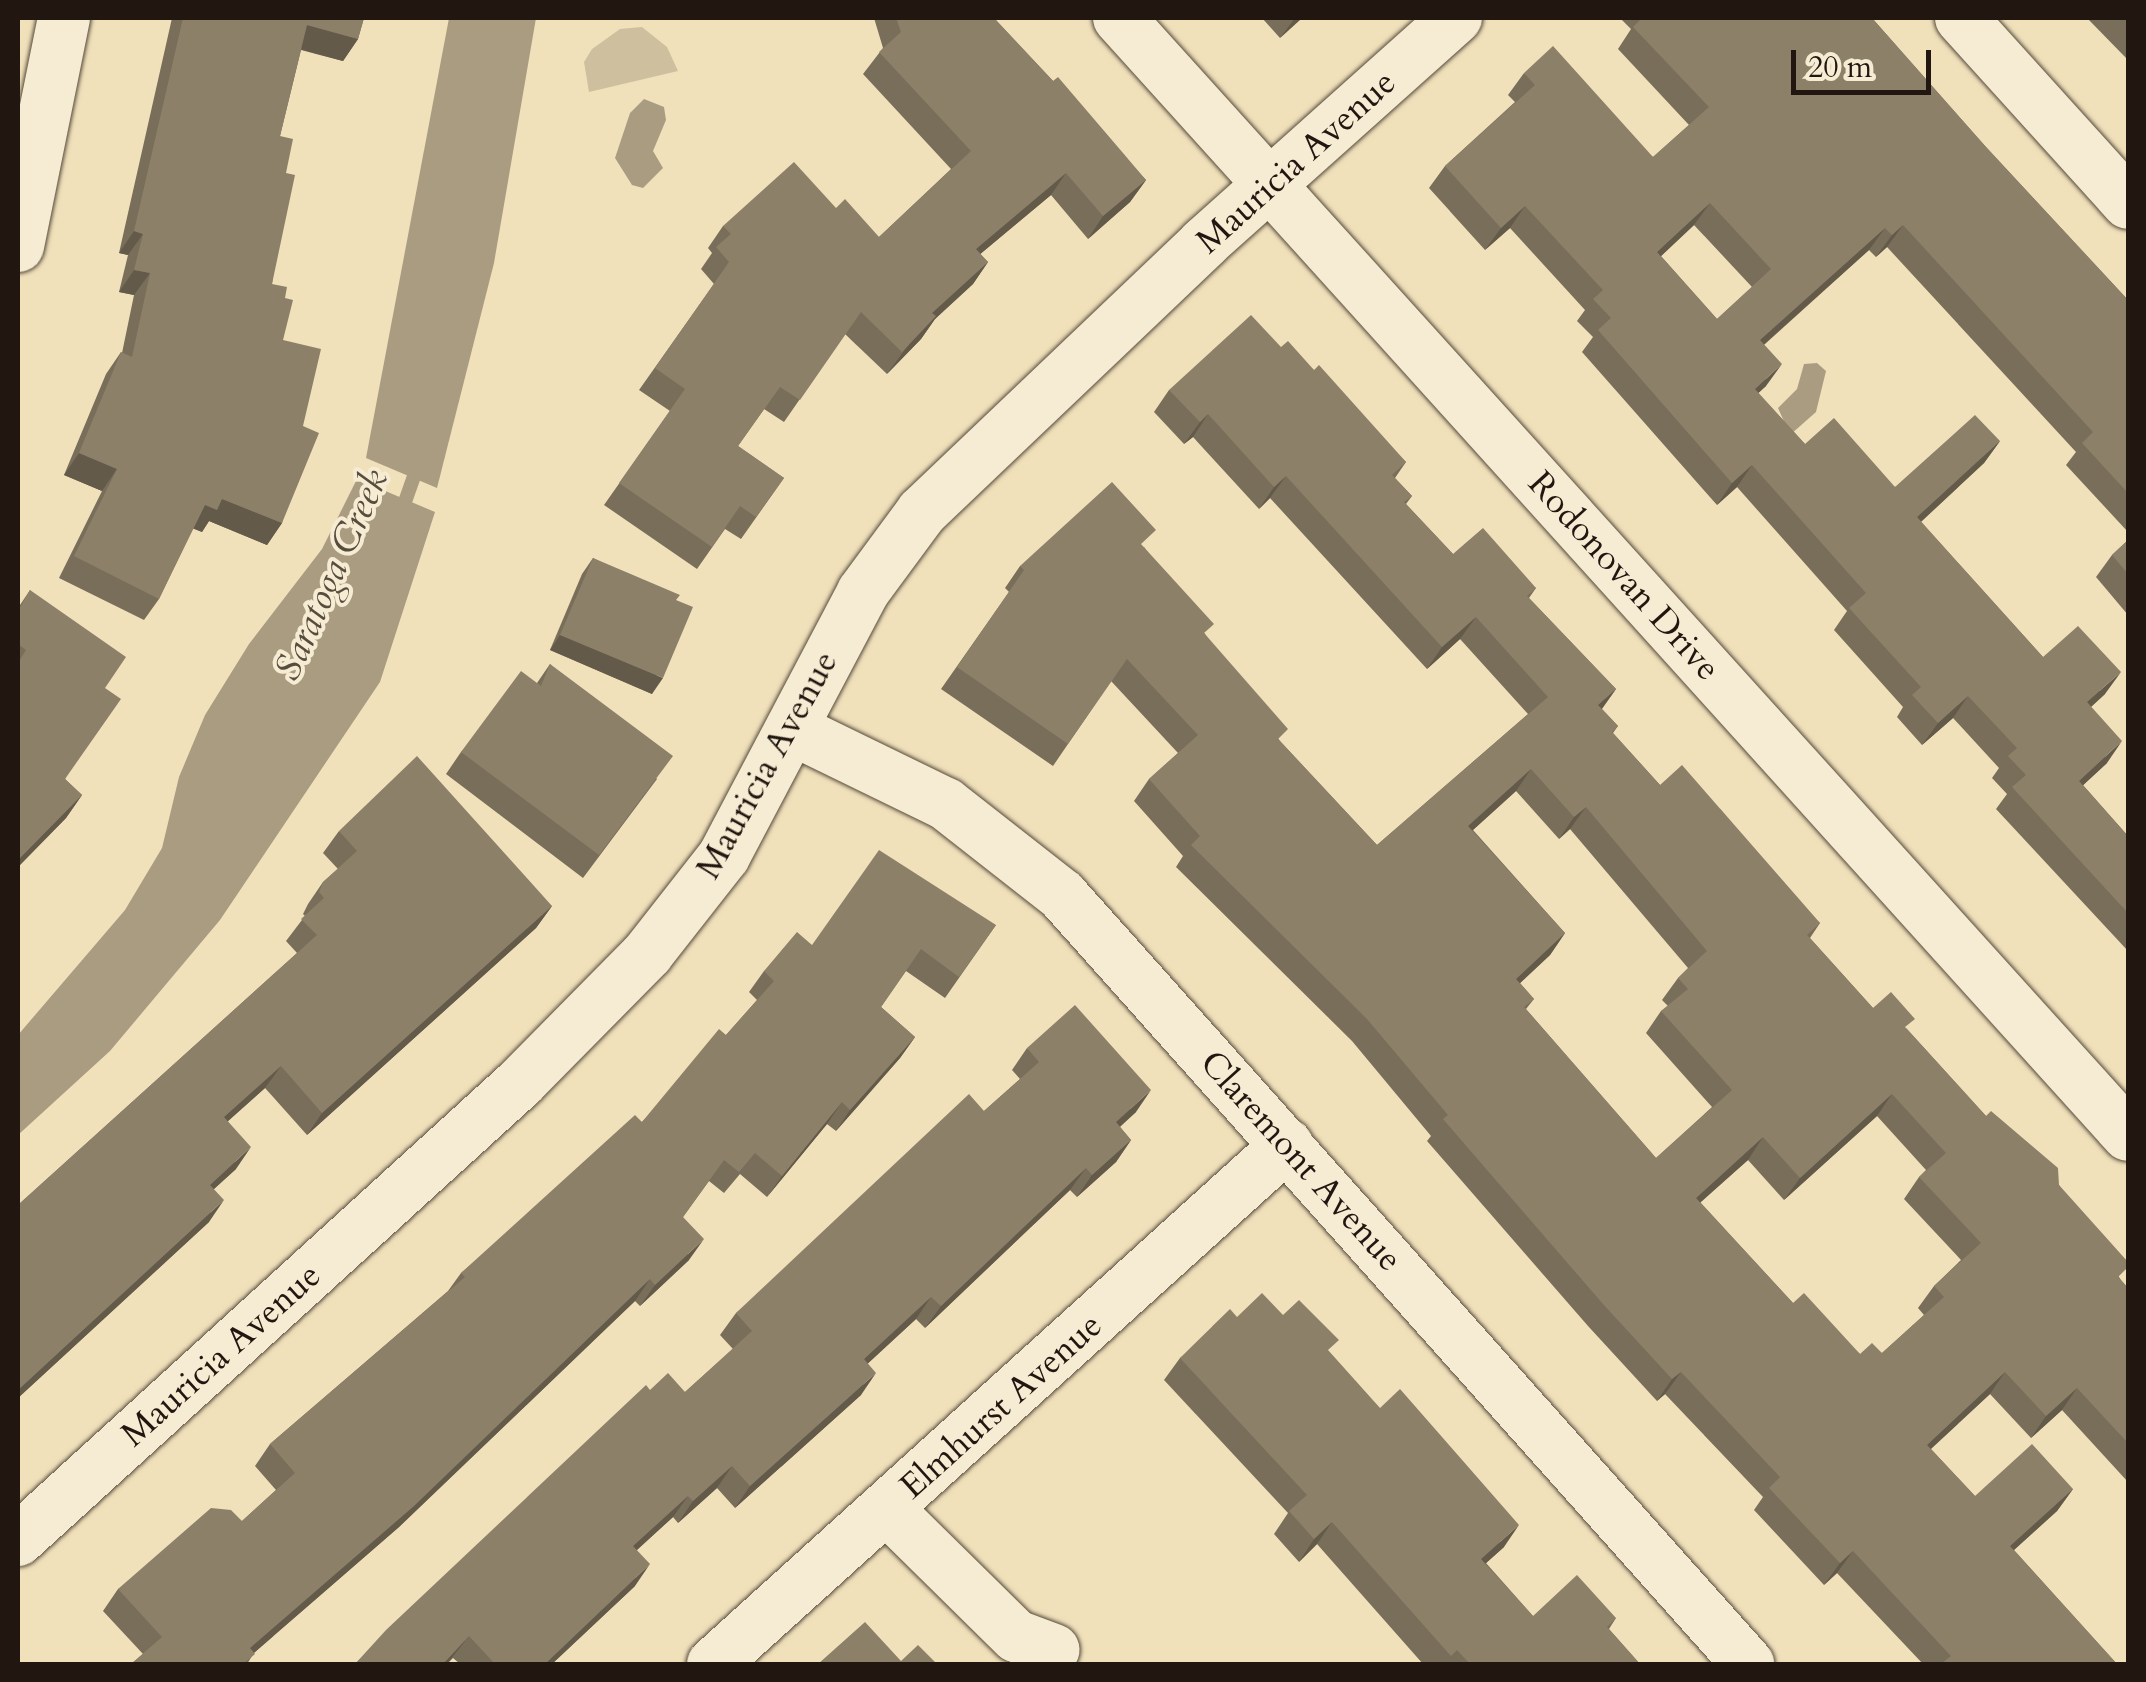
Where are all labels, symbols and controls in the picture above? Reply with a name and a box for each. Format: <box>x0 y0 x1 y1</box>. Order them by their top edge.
scale bar <box>1796 30 1936 92</box>
text: 20 m <box>1808 47 1872 88</box>
street label: Mauricia Avenue <box>1188 62 1404 262</box>
water label: Saratoga Creek <box>265 463 399 687</box>
street label: Rodonovan Drive <box>1519 463 1729 689</box>
street label: Mauricia Avenue <box>687 644 847 886</box>
street label: Claremont Avenue <box>1191 1042 1411 1280</box>
street label: Mauricia Avenue <box>113 1255 329 1455</box>
street label: Elmhurst Avenue <box>891 1304 1111 1508</box>

